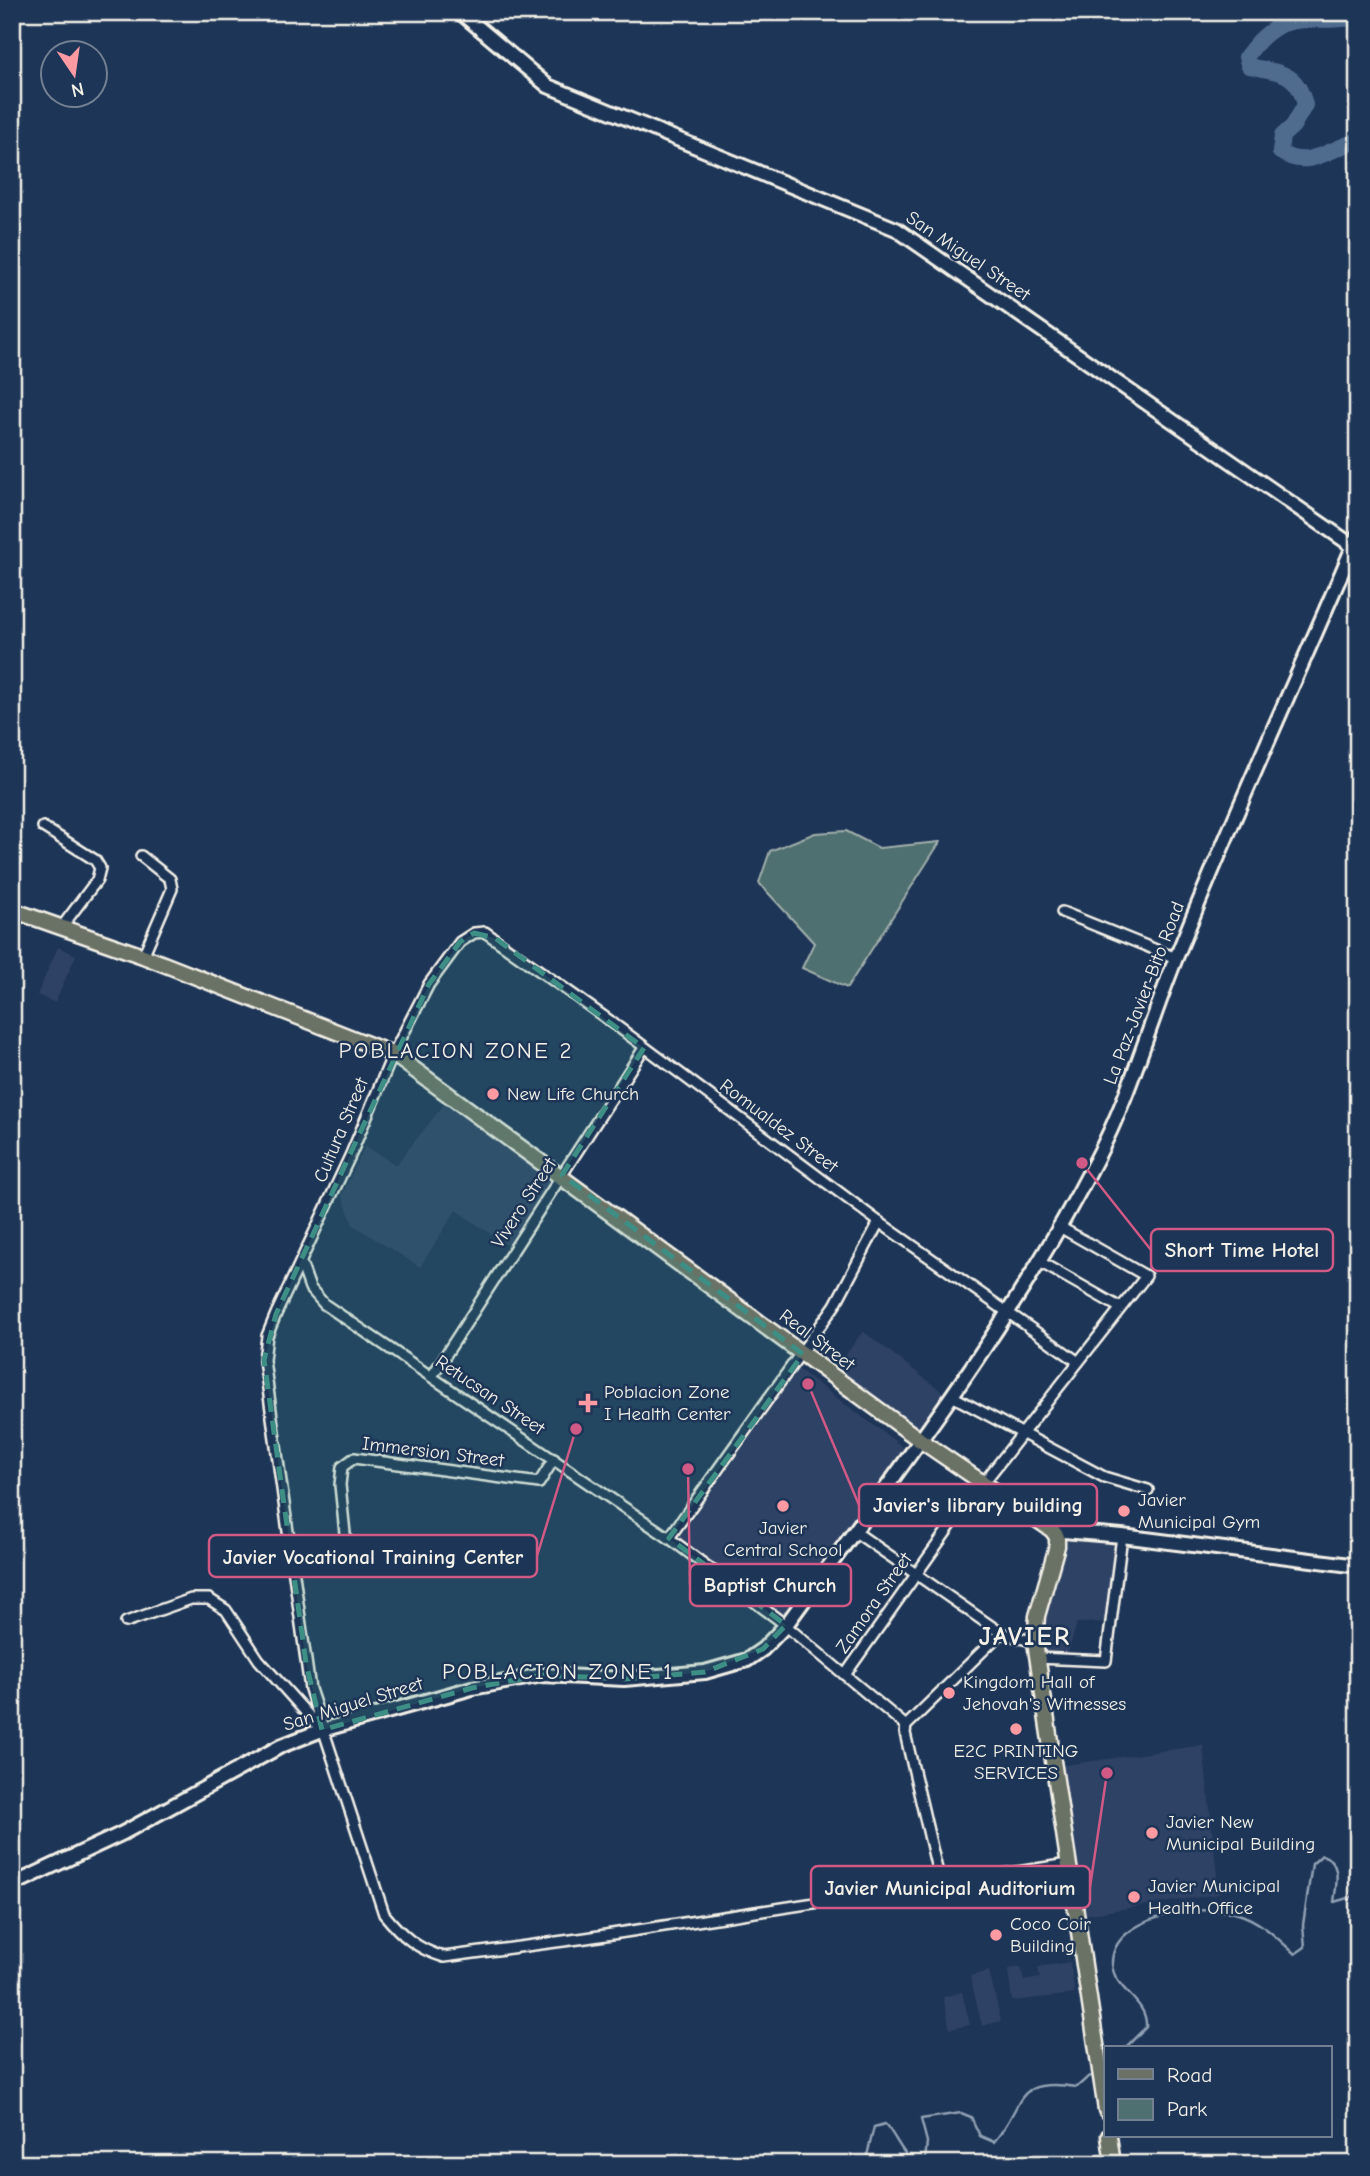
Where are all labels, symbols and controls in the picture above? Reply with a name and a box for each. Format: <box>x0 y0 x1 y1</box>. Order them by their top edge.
north arrow <box>38 38 108 108</box>
text: N <box>69 77 86 102</box>
street label: San Miguel Street <box>902 206 1035 306</box>
street label: La Paz-Javier-Bito Road <box>1099 899 1189 1087</box>
district label: POBLACION ZONE 2 <box>339 1037 574 1064</box>
street label: Cultura Street <box>309 1074 373 1186</box>
street label: Romualdez Street <box>716 1074 843 1178</box>
place label: New Life Church <box>507 1083 639 1105</box>
marker: New Life Church <box>485 1086 501 1102</box>
street label: Vivero Street <box>487 1153 562 1252</box>
callout: Short Time Hotel <box>1151 1229 1333 1271</box>
text: Short Time Hotel <box>1165 1238 1319 1262</box>
street label: Real Street <box>775 1305 859 1376</box>
street label: Retucsan Street <box>431 1350 549 1440</box>
place label: Poblacion Zone I Health Center <box>604 1381 731 1425</box>
marker: Poblacion Zone I Health Center <box>578 1393 598 1413</box>
street label: Immersion Street <box>361 1432 506 1472</box>
callout: Javier's library building <box>859 1484 1097 1526</box>
place label: Javier Municipal Gym <box>1138 1489 1260 1533</box>
text: Javier's library building <box>873 1493 1083 1517</box>
marker: Javier Central School <box>775 1498 791 1514</box>
marker: Javier Municipal Gym <box>1116 1503 1132 1519</box>
place label: Javier Central School <box>724 1517 842 1561</box>
callout: Javier Vocational Training Center <box>209 1535 537 1577</box>
text: Javier Vocational Training Center <box>223 1545 524 1569</box>
street label: Zamora Street <box>831 1548 917 1657</box>
callout: Baptist Church <box>690 1564 851 1606</box>
text: Baptist Church <box>703 1573 837 1597</box>
district label: JAVIER <box>979 1622 1071 1652</box>
district label: POBLACION ZONE 1 <box>442 1658 674 1685</box>
place label: Kingdom Hall of Jehovah's Witnesses <box>963 1671 1126 1715</box>
street label: San Miguel Street <box>281 1672 426 1736</box>
marker: Kingdom Hall of Jehovah's Witnesses <box>941 1685 957 1701</box>
marker: E2C PRINTING SERVICES <box>1008 1721 1024 1737</box>
place label: E2C PRINTING SERVICES <box>954 1740 1078 1784</box>
place label: Javier New Municipal Building <box>1166 1811 1315 1855</box>
marker: Javier New Municipal Building <box>1144 1825 1160 1841</box>
callout: Javier Municipal Auditorium <box>811 1866 1090 1908</box>
place label: Javier Municipal Health Office <box>1148 1875 1280 1919</box>
text: Javier Municipal Auditorium <box>824 1876 1076 1900</box>
marker: Javier Municipal Health Office <box>1126 1889 1142 1905</box>
place label: Coco Coir Building <box>1010 1913 1091 1957</box>
marker: Coco Coir Building <box>988 1927 1004 1943</box>
legend <box>1104 2046 1332 2138</box>
text: Road <box>1167 2063 1212 2087</box>
text: Park <box>1167 2097 1207 2121</box>

